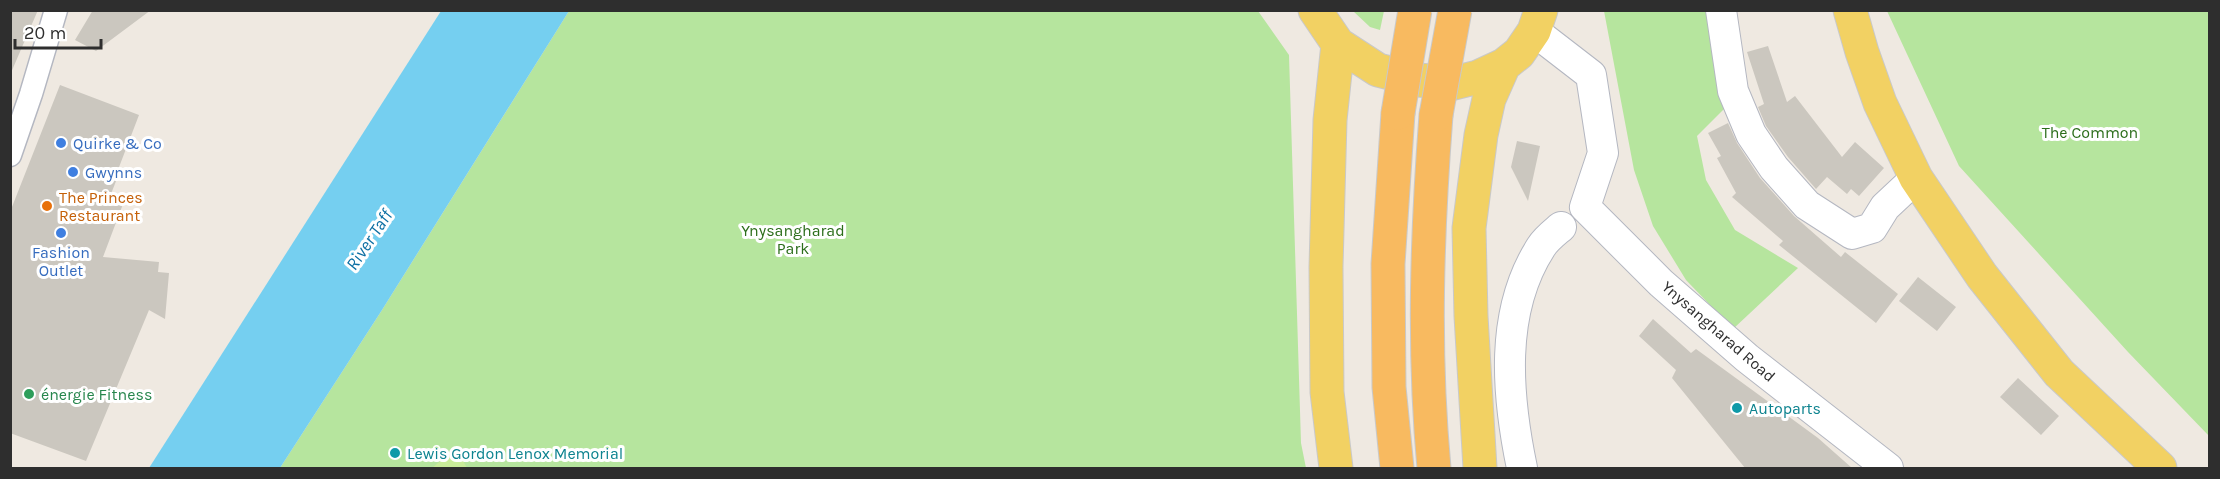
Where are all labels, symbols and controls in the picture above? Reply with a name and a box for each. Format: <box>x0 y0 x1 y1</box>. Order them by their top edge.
scale bar <box>15 12 100 50</box>
text: 20 m <box>24 22 66 44</box>
park label: The Common <box>2042 123 2138 142</box>
place label: Quirke & Co <box>73 134 162 153</box>
marker: Quirke & Co <box>54 136 68 150</box>
place label: Gwynns <box>85 163 142 182</box>
marker: Gwynns <box>66 165 80 179</box>
place label: The Princes Restaurant <box>59 188 143 225</box>
marker: The Princes Restaurant <box>40 199 54 213</box>
water label: River Taff <box>341 204 398 274</box>
park label: Ynysangharad Park <box>741 221 845 258</box>
marker: Fashion Outlet <box>54 226 68 240</box>
place label: Fashion Outlet <box>32 243 90 280</box>
street label: Ynysangharad Road <box>1658 277 1779 386</box>
place label: énergie Fitness <box>41 385 152 404</box>
marker: énergie Fitness <box>22 387 36 401</box>
place label: Autoparts <box>1749 399 1821 418</box>
marker: Autoparts <box>1730 401 1744 415</box>
place label: Lewis Gordon Lenox Memorial <box>407 444 623 463</box>
marker: Lewis Gordon Lenox Memorial <box>388 446 402 460</box>

